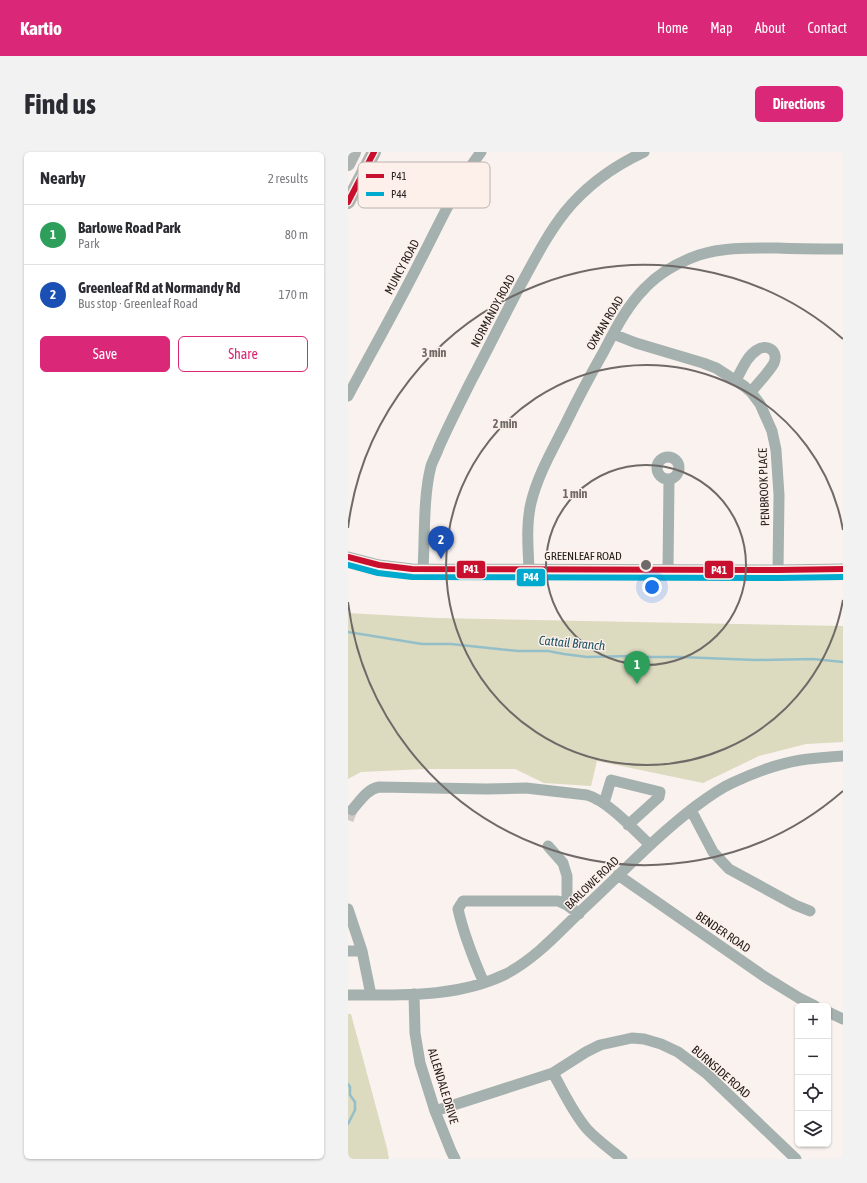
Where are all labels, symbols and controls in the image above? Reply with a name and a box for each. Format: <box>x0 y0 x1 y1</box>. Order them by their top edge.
text: Kartio <box>20 17 62 39</box>
text: Home <box>657 20 688 36</box>
text: Map <box>710 20 733 36</box>
text: About <box>755 20 786 36</box>
text: Contact <box>808 20 847 36</box>
button: Directions <box>755 86 843 122</box>
text: Find us <box>24 88 96 120</box>
legend <box>358 162 490 208</box>
text: Nearby <box>40 168 86 188</box>
text: P41 <box>391 170 407 182</box>
text: 2 results <box>268 171 308 186</box>
text: P44 <box>391 188 407 200</box>
text: Barlowe Road Park <box>78 219 181 236</box>
text: 1 <box>50 227 56 242</box>
text: 80 m <box>285 227 308 242</box>
text: Park <box>78 236 100 251</box>
street label: MUNCY ROAD <box>382 237 422 297</box>
street label: NORMANDY ROAD <box>468 272 518 350</box>
text: Greenleaf Rd at Normandy Rd <box>78 279 240 296</box>
text: 2 <box>50 287 56 302</box>
text: 170 m <box>279 287 308 302</box>
street label: OXMAN ROAD <box>583 293 627 352</box>
text: Bus stop · Greenleaf Road <box>78 296 198 311</box>
button: Save <box>40 336 170 372</box>
button: Share <box>178 336 308 372</box>
text: 3 min <box>422 346 446 360</box>
text: 2 min <box>493 417 517 431</box>
street label: PENBROOK PLACE <box>756 448 772 526</box>
text: 1 min <box>563 487 587 501</box>
pin: 2 <box>428 526 454 559</box>
street label: GREENLEAF ROAD <box>544 549 622 563</box>
centre of rings <box>639 558 653 572</box>
line badge: P41 <box>456 560 486 579</box>
line badge: P41 <box>704 560 734 579</box>
text: P41 <box>463 563 479 575</box>
text: P41 <box>711 564 727 576</box>
line badge: P44 <box>516 568 546 587</box>
text: P44 <box>523 571 539 583</box>
your location <box>642 577 662 597</box>
water label: Cattail Branch <box>538 633 607 653</box>
pin: 1 <box>624 651 650 684</box>
street label: BARLOWE ROAD <box>562 854 622 912</box>
street label: BENDER ROAD <box>693 909 753 956</box>
map controls <box>795 1003 831 1147</box>
button: + <box>795 1003 831 1039</box>
button: − <box>795 1039 831 1075</box>
street label: BURNSIDE ROAD <box>689 1043 753 1101</box>
street label: ALLENDALE DRIVE <box>425 1047 461 1125</box>
button: locate <box>795 1075 831 1111</box>
button: layers <box>795 1111 831 1147</box>

